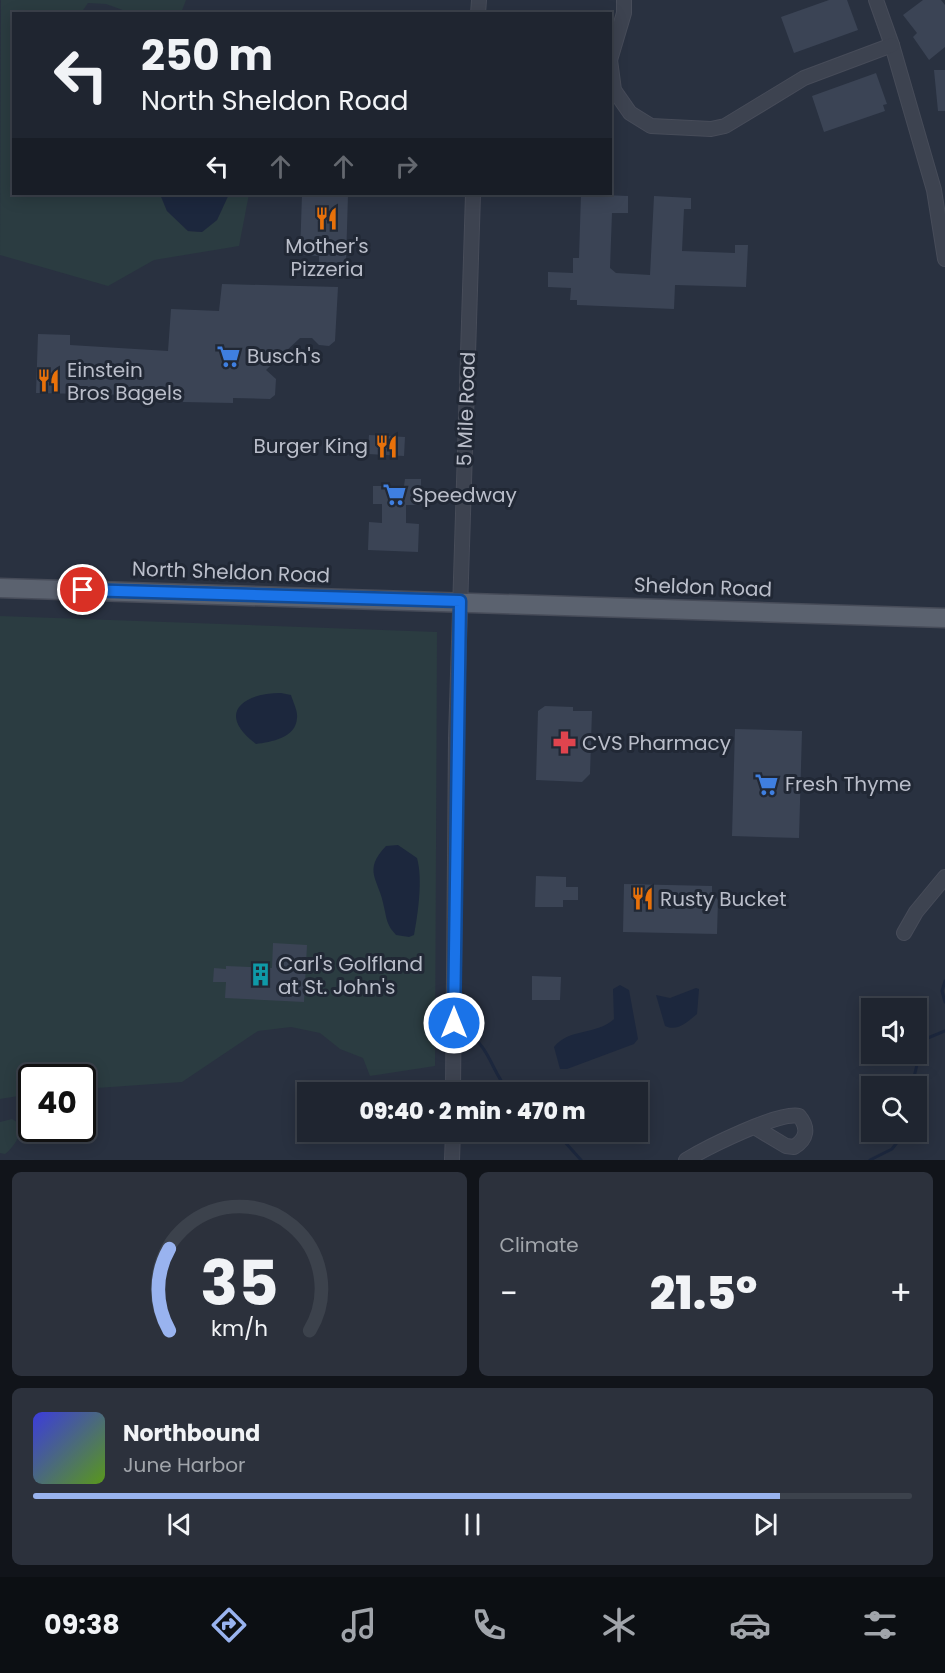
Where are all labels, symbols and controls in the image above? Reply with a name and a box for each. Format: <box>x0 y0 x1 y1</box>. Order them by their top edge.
text: 250 m <box>141 26 273 85</box>
icon: left <box>42 36 120 114</box>
text: North Sheldon Road <box>141 82 408 119</box>
icon: left <box>201 150 234 183</box>
icon: ahead <box>264 150 297 183</box>
icon: ahead <box>327 150 360 183</box>
icon: right <box>390 150 423 183</box>
restaurant icon: Mother's Pizzeria <box>314 205 340 231</box>
place label: Mother's Pizzeria <box>285 232 369 283</box>
place label: Busch's <box>247 342 321 370</box>
supermarket icon: Busch's <box>216 343 242 369</box>
street label: 5 Mile Road <box>450 351 482 467</box>
place label: Einstein Bros Bagels <box>67 356 182 407</box>
restaurant icon: Einstein Bros Bagels <box>36 368 62 394</box>
place label: Burger King <box>254 432 368 460</box>
restaurant icon: Burger King <box>373 433 399 459</box>
place label: Speedway <box>412 481 517 509</box>
supermarket icon: Speedway <box>381 482 407 508</box>
street label: North Sheldon Road <box>132 555 330 589</box>
pin <box>57 564 108 615</box>
street label: Sheldon Road <box>633 571 773 603</box>
icon: arrive <box>66 573 99 606</box>
place label: CVS Pharmacy <box>582 729 731 757</box>
pharmacy icon: CVS Pharmacy <box>551 730 577 756</box>
place label: Fresh Thyme <box>785 770 911 798</box>
supermarket icon: Fresh Thyme <box>754 771 780 797</box>
place label: Rusty Bucket <box>660 885 786 913</box>
restaurant icon: Rusty Bucket <box>629 886 655 912</box>
place label: Carl's Golfland at St. John's <box>278 950 423 1001</box>
building icon: Carl's Golfland at St. John's <box>247 962 273 988</box>
position arrow <box>422 991 486 1055</box>
map controls <box>861 998 927 1142</box>
button: sound <box>861 998 927 1064</box>
speed limit sign: 40 <box>18 1064 96 1142</box>
button: search <box>861 1076 927 1142</box>
text: 09:40 · 2 min · 470 m <box>359 1096 586 1127</box>
text: Climate <box>500 1231 579 1259</box>
text: 35 <box>200 1239 278 1327</box>
text: 21.5° <box>650 1262 757 1325</box>
text: − <box>500 1270 518 1317</box>
text: + <box>889 1270 912 1317</box>
text: km/h <box>211 1313 268 1344</box>
text: Northbound <box>123 1418 260 1449</box>
text: June Harbor <box>123 1451 246 1479</box>
icon: previous <box>163 1508 196 1541</box>
icon: pause <box>456 1508 489 1541</box>
icon: next <box>749 1508 782 1541</box>
icon: directions <box>208 1604 250 1646</box>
icon: music <box>338 1604 380 1646</box>
icon: phone <box>468 1604 510 1646</box>
icon: climate <box>598 1604 640 1646</box>
icon: car <box>729 1604 771 1646</box>
icon: filters <box>859 1604 901 1646</box>
text: 09:38 <box>44 1606 120 1643</box>

